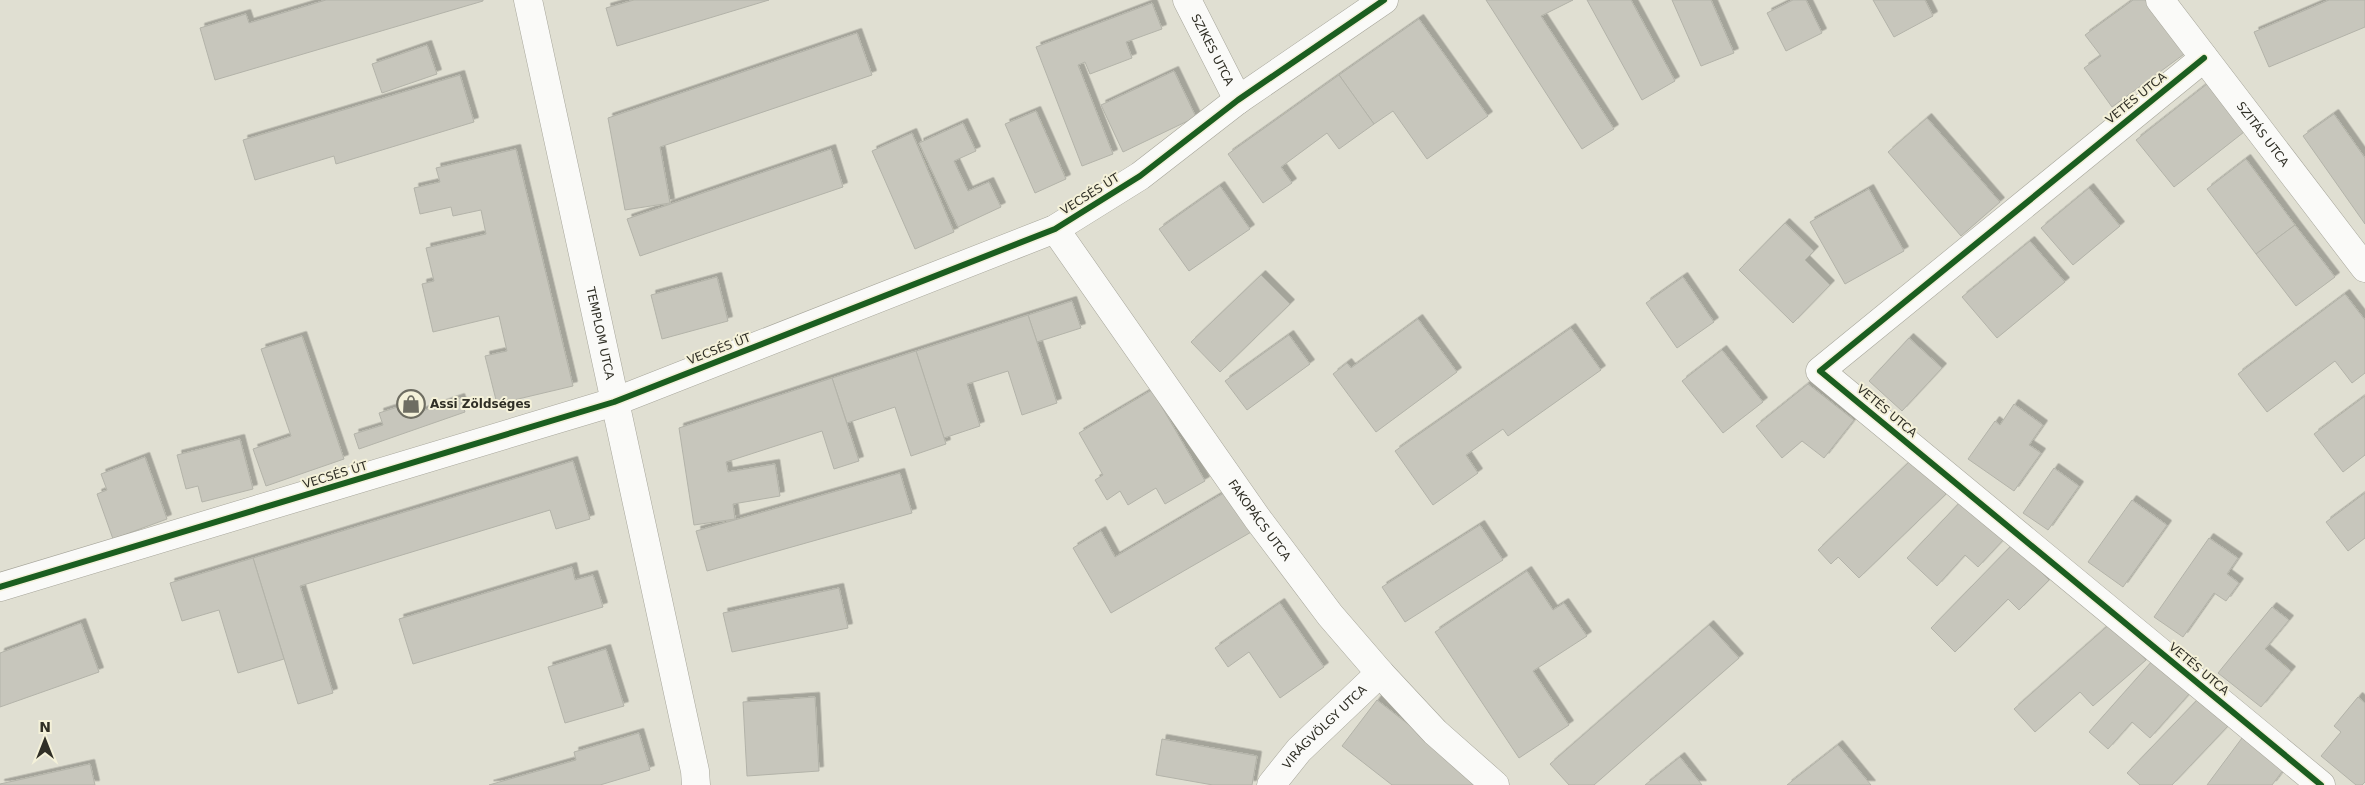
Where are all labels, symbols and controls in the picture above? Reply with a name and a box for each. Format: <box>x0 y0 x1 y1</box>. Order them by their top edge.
street label: SZIKES UTCA <box>1188 12 1237 89</box>
street label: VETÉS UTCA <box>2102 68 2170 127</box>
street label: SZITÁS UTCA <box>2234 99 2292 170</box>
street label: VECSÉS ÚT <box>1057 169 1123 218</box>
street label: TEMPLOM UTCA <box>583 285 617 382</box>
street label: VECSÉS ÚT <box>685 329 753 368</box>
street label: VETÉS UTCA <box>1854 381 1921 441</box>
shop icon: Assi Zöldséges <box>396 389 426 419</box>
place label: Assi Zöldséges <box>430 397 531 411</box>
street label: VECSÉS ÚT <box>301 457 370 491</box>
street label: FAKOPÁCS UTCA <box>1225 477 1294 564</box>
street label: VETÉS UTCA <box>2166 639 2233 699</box>
street label: VIRÁGVÖLGY UTCA <box>1280 682 1370 772</box>
north arrow <box>20 715 70 765</box>
text: N <box>39 719 51 735</box>

